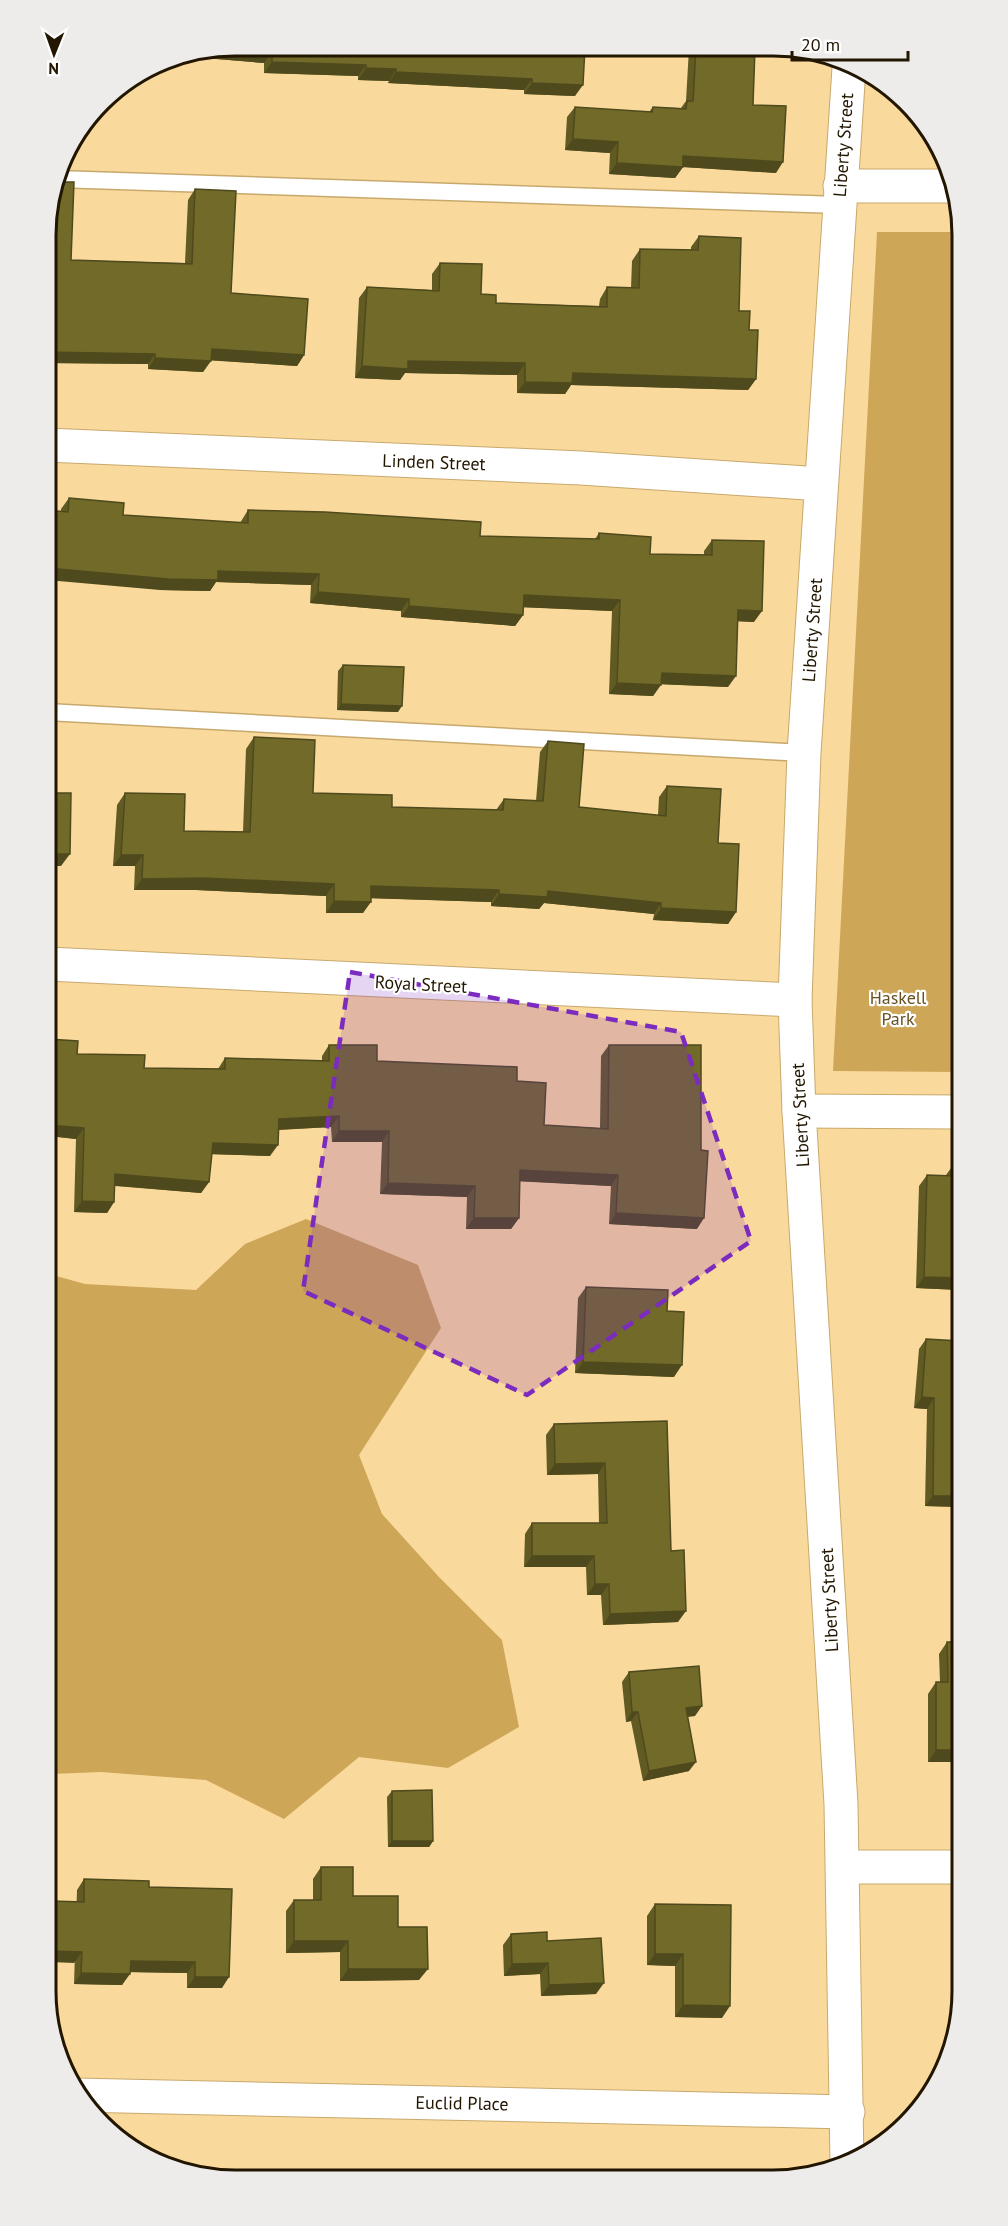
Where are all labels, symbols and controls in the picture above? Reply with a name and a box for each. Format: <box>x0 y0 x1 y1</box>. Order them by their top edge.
north arrow <box>24 24 84 84</box>
scale bar <box>792 24 908 62</box>
text: 20 m <box>801 33 840 56</box>
text: N <box>48 59 59 79</box>
street label: Liberty Street <box>828 92 858 198</box>
street label: Linden Street <box>382 449 486 475</box>
street label: Liberty Street <box>797 577 827 683</box>
street label: Royal Street <box>374 970 468 998</box>
park label: Haskell Park <box>870 986 927 1030</box>
street label: Liberty Street <box>786 1062 814 1168</box>
street label: Liberty Street <box>815 1547 843 1653</box>
street label: Euclid Place <box>415 2091 509 2115</box>

